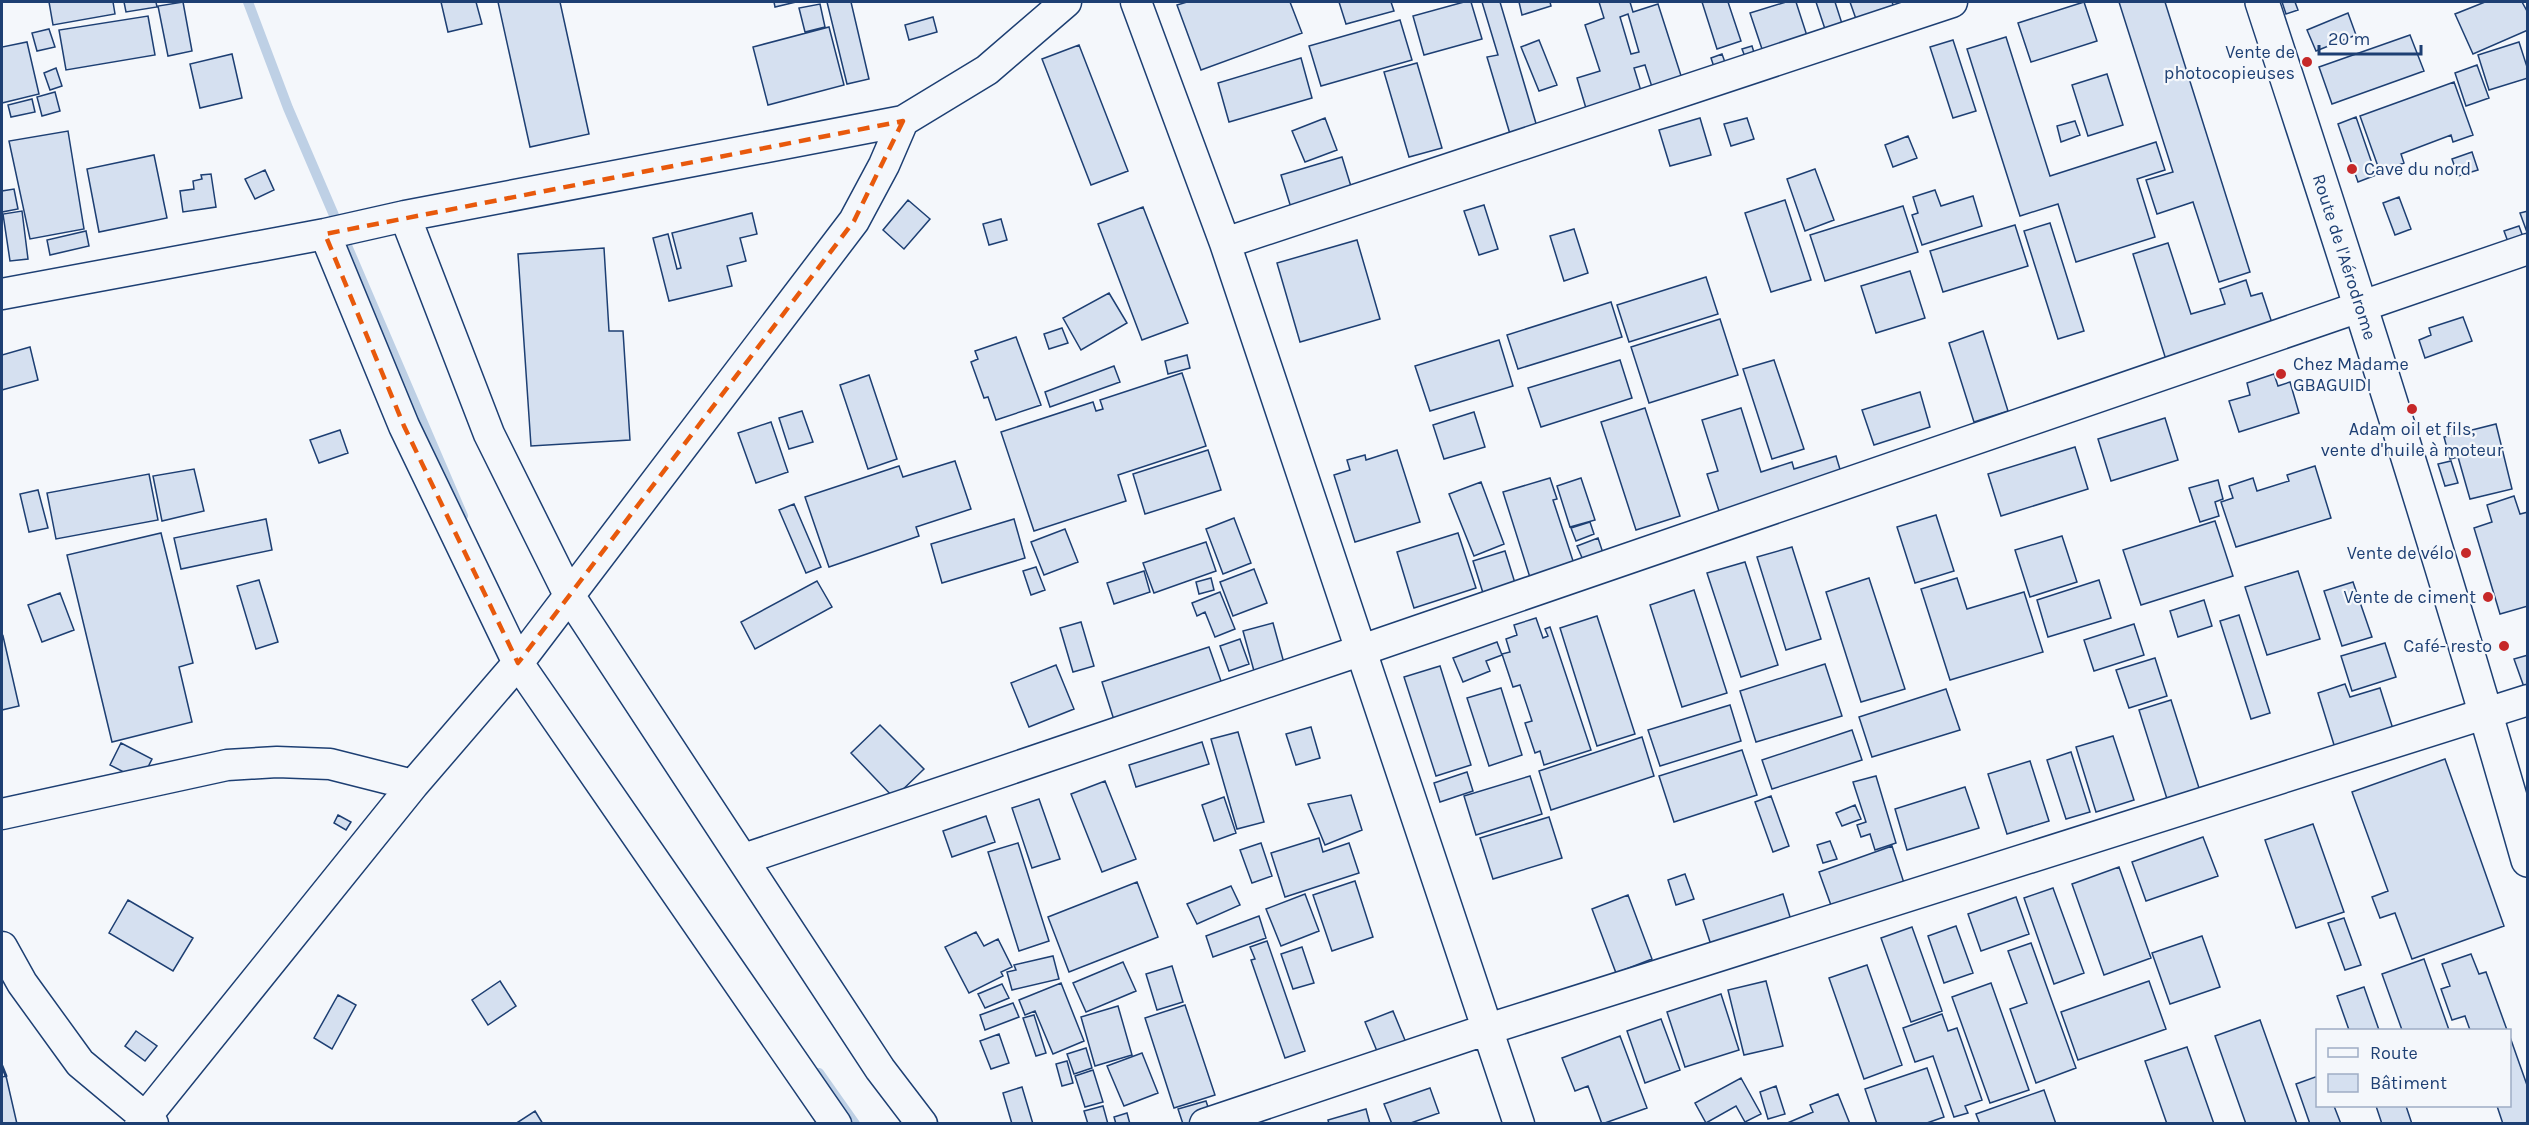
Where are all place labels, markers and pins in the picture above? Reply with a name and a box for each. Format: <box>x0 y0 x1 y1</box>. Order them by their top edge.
place label: Vente de photocopieuses <box>2164 41 2295 84</box>
marker: Vente de photocopieuses <box>2300 55 2314 69</box>
place label: Cave du nord <box>2364 158 2471 180</box>
marker: Cave du nord <box>2345 162 2359 176</box>
place label: Chez Madame GBAGUIDI <box>2293 353 2409 396</box>
marker: Chez Madame GBAGUIDI <box>2274 367 2288 381</box>
marker: Adam oil et fils, vente d'huile à moteur <box>2405 402 2419 416</box>
place label: Adam oil et fils, vente d'huile à moteur <box>2321 418 2504 461</box>
place label: Vente de vélo <box>2347 542 2454 564</box>
marker: Vente de vélo <box>2459 546 2473 560</box>
place label: Vente de ciment <box>2344 586 2476 608</box>
marker: Vente de ciment <box>2481 590 2495 604</box>
place label: Café- resto <box>2403 635 2492 657</box>
marker: Café- resto <box>2497 639 2511 653</box>

